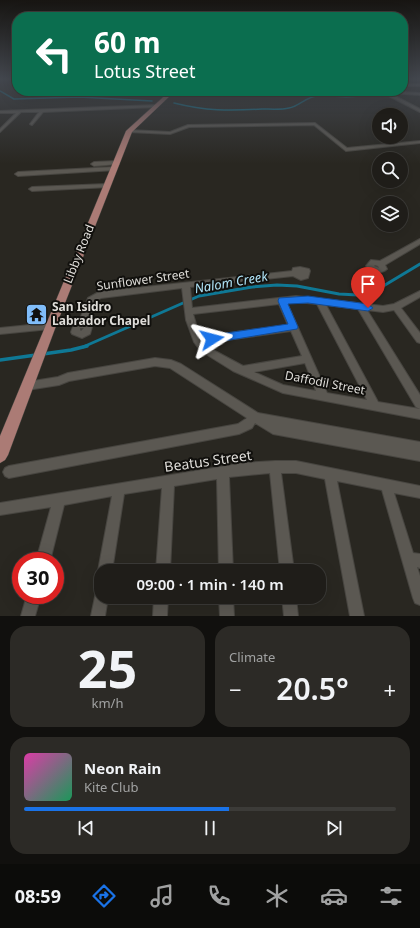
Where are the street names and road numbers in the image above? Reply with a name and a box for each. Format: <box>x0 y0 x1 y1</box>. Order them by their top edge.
street label: Libby Road <box>59 222 98 286</box>
street label: Sunflower Street <box>95 264 191 294</box>
street label: Daffodil Street <box>284 366 367 399</box>
street label: Beatus Street <box>163 445 253 476</box>

